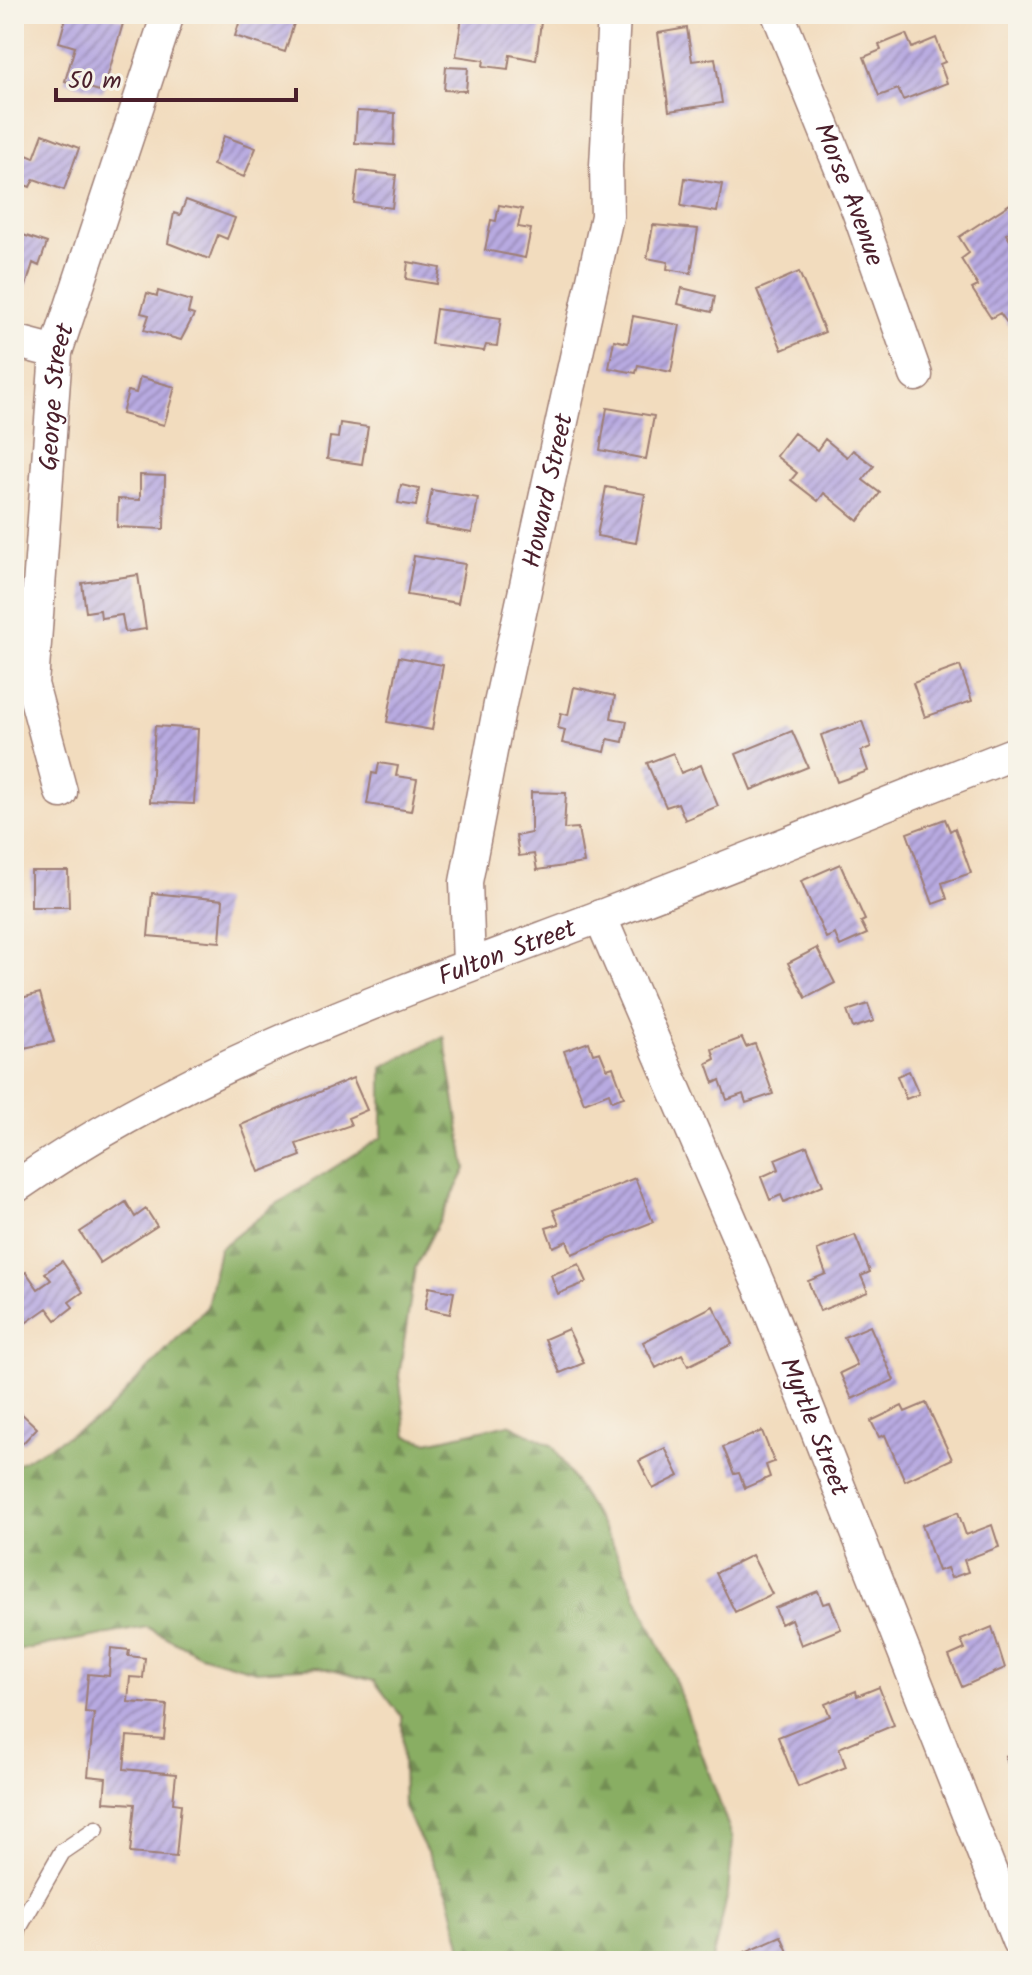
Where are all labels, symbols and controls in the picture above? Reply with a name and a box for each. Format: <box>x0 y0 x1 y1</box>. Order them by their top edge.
scale bar <box>56 52 296 102</box>
text: 50 m <box>68 62 122 101</box>
street label: Morse Avenue <box>801 117 895 272</box>
street label: George Street <box>28 317 87 472</box>
street label: Howard Street <box>511 409 586 572</box>
street label: Fulton Street <box>432 908 583 999</box>
street label: Myrtle Street <box>767 1352 860 1504</box>

